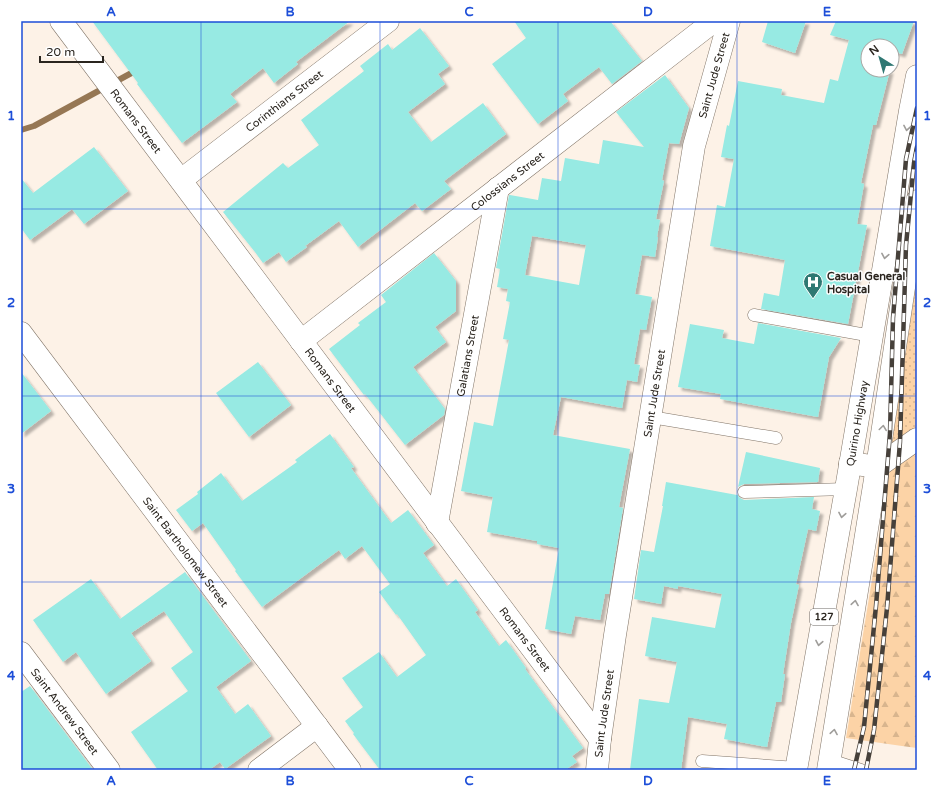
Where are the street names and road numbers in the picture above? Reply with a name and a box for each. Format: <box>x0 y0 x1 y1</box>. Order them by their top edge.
street label: Saint Jude Street <box>696 31 732 120</box>
street label: Corinthians Street <box>243 67 325 135</box>
street label: Romans Street <box>108 86 164 156</box>
street label: Colossians Street <box>468 149 547 214</box>
street label: Galatians Street <box>454 314 481 398</box>
street label: Romans Street <box>302 345 359 415</box>
street label: Saint Jude Street <box>641 349 668 438</box>
street label: Quirino Highway <box>843 379 871 467</box>
street label: Saint Bartholomew Street <box>140 495 231 609</box>
street label: Romans Street <box>497 604 553 674</box>
road number: 127 <box>810 609 838 625</box>
street label: Saint Andrew Street <box>28 666 101 757</box>
street label: Saint Jude Street <box>592 669 616 758</box>

